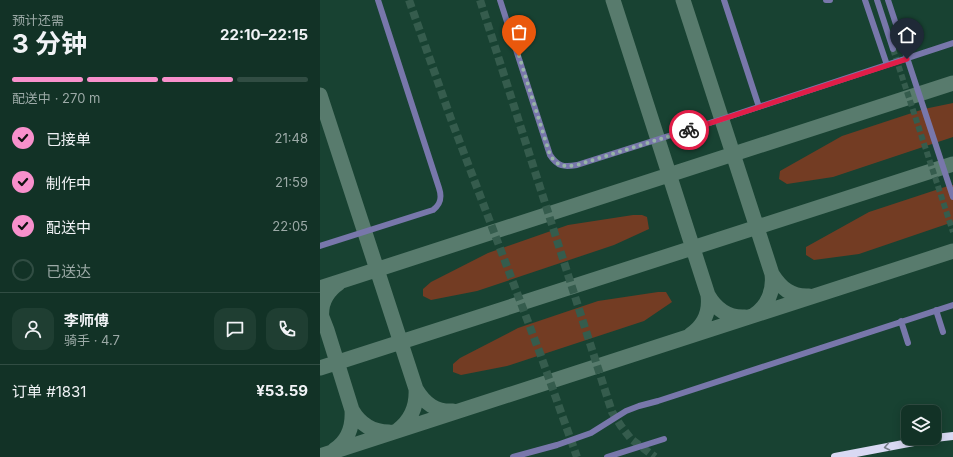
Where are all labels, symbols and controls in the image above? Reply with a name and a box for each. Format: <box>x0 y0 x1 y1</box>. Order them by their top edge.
text: 预计还需 <box>12 12 64 28</box>
pin <box>502 15 536 56</box>
pin <box>890 18 924 59</box>
icon: bag <box>508 21 530 43</box>
icon: home <box>896 24 918 46</box>
text: 22:10–22:15 <box>220 25 308 44</box>
text: 3 分钟 <box>12 28 87 59</box>
text: 配送中 · 270 m <box>12 90 100 106</box>
courier <box>669 110 709 150</box>
icon: bike <box>678 119 700 141</box>
icon: check <box>12 127 34 149</box>
text: 已接单 <box>46 130 91 149</box>
text: 21:48 <box>275 130 308 146</box>
icon: check <box>12 171 34 193</box>
text: 制作中 <box>46 174 91 193</box>
text: 21:59 <box>275 174 308 190</box>
icon: check <box>12 215 34 237</box>
text: 配送中 <box>46 218 91 237</box>
text: 22:05 <box>272 218 308 234</box>
text: 已送达 <box>46 262 91 281</box>
button: person <box>12 308 54 350</box>
button: chat <box>214 308 256 350</box>
button: phone <box>266 308 308 350</box>
text: 李师傅 <box>64 311 109 330</box>
text: 骑手 · 4.7 <box>64 332 120 348</box>
text: ¥53.59 <box>256 381 308 400</box>
text: 订单 #1831 <box>12 382 86 401</box>
map controls <box>901 405 941 445</box>
button: layers <box>901 405 941 445</box>
one-way arrow <box>884 443 890 451</box>

